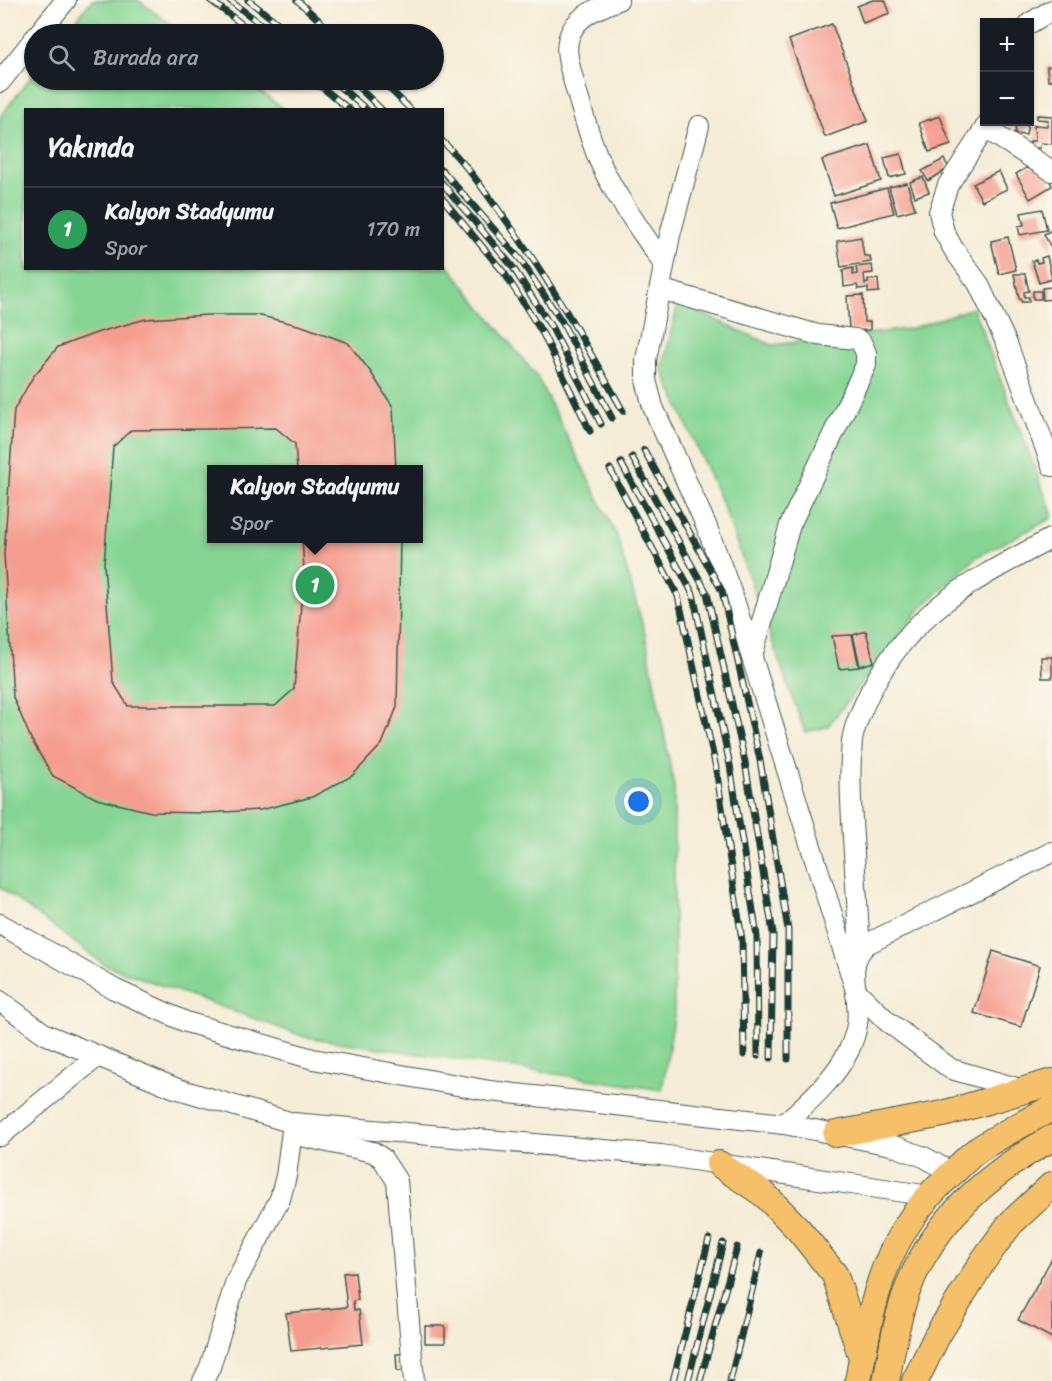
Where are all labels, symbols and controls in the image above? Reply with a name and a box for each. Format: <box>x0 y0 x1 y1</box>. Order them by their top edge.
map controls <box>980 18 1034 126</box>
button: + <box>980 18 1034 72</box>
search box <box>24 24 444 90</box>
text: Burada ara <box>93 38 198 77</box>
icon: search <box>45 41 78 74</box>
button: − <box>980 72 1034 126</box>
text: Yakında <box>48 124 134 170</box>
text: Kalyon Stadyumu <box>105 192 274 231</box>
text: 1 <box>63 212 72 247</box>
text: 170 m <box>367 212 420 247</box>
text: Spor <box>105 231 146 266</box>
popup <box>207 465 423 543</box>
text: Kalyon Stadyumu <box>231 467 399 506</box>
text: Spor <box>231 506 272 541</box>
pin: 1 <box>296 562 334 608</box>
your location <box>624 787 653 816</box>

